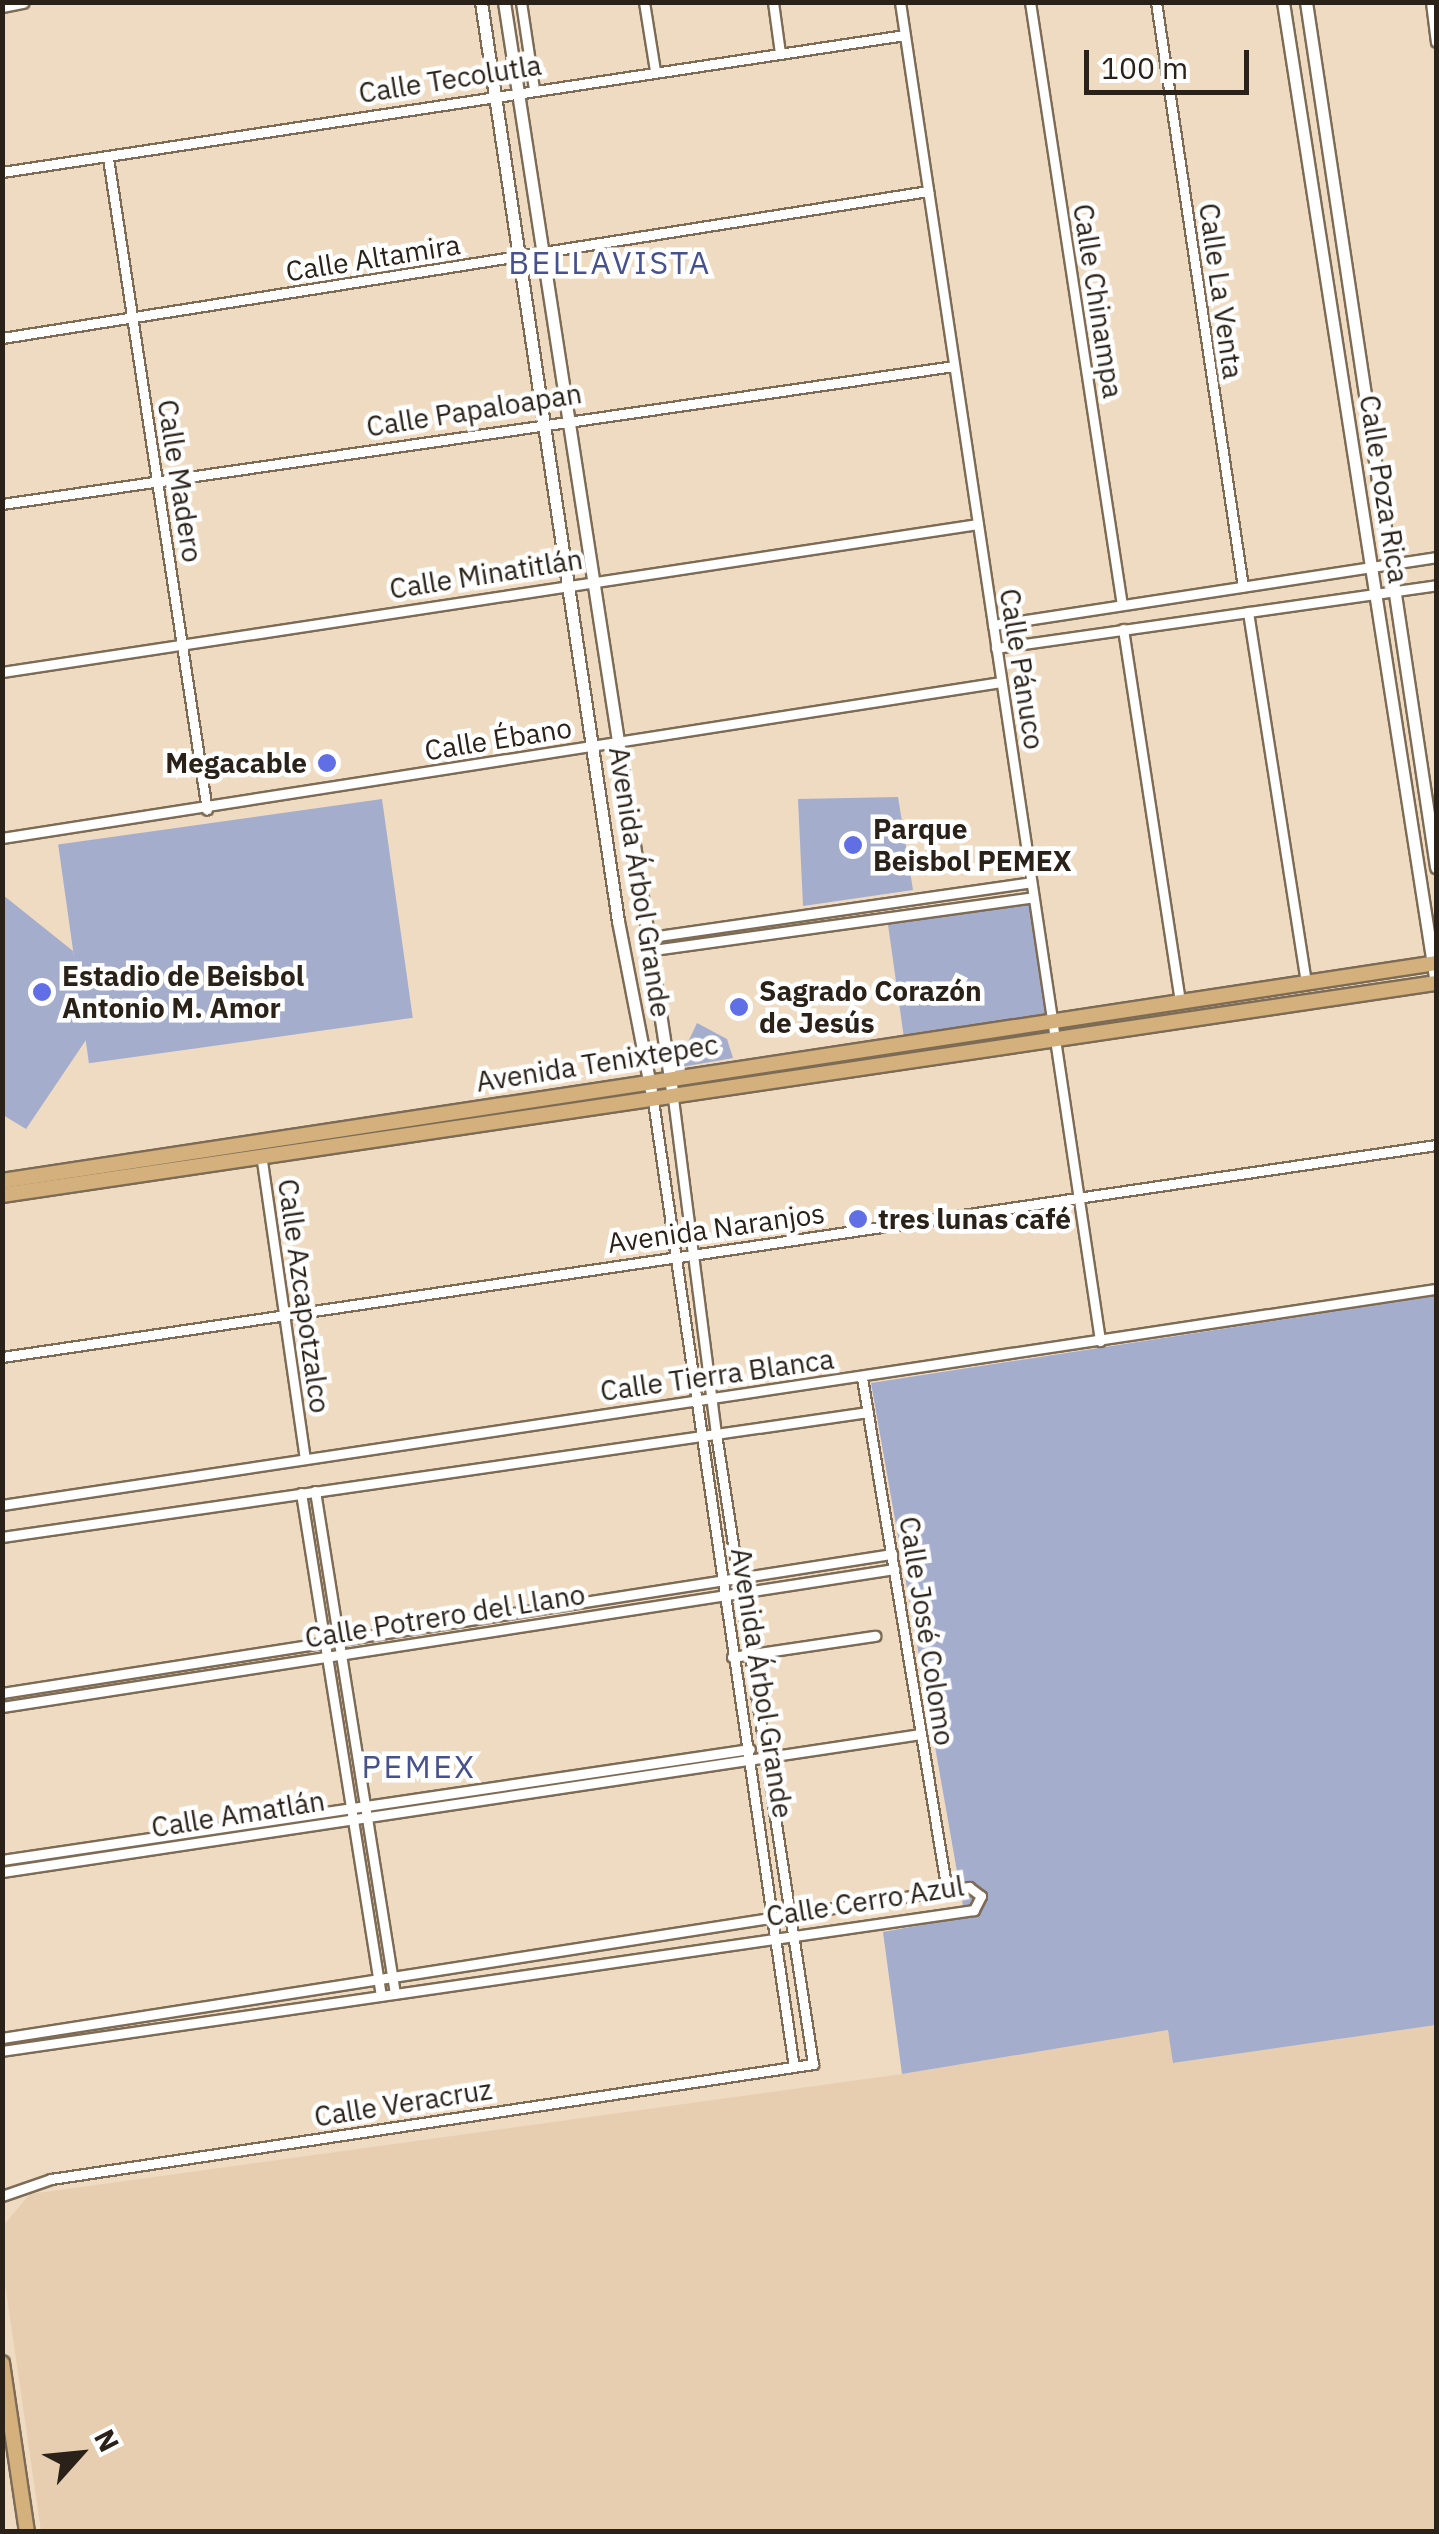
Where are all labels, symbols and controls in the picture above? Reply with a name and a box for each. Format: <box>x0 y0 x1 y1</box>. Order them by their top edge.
scale bar <box>1089 30 1254 92</box>
street label: Calle Tecolutla <box>356 48 544 110</box>
text: 100 m <box>1101 48 1188 87</box>
street label: Calle Chinampa <box>1066 201 1130 401</box>
street label: Calle La Venta <box>1192 201 1250 381</box>
street label: Calle Altamira <box>283 228 463 288</box>
district label: BELLAVISTA <box>508 243 712 281</box>
street label: Calle Papaloapan <box>364 376 584 444</box>
street label: Calle Poza Rica <box>1353 393 1415 585</box>
street label: Calle Madero <box>151 397 209 565</box>
street label: Calle Minatitlán <box>387 542 585 606</box>
street label: Calle Pánuco <box>993 586 1051 752</box>
street label: Calle Ébano <box>422 711 574 767</box>
street label: Avenida Árbol Grande <box>602 744 678 1020</box>
place label: Megacable <box>165 746 307 780</box>
marker: Megacable <box>316 752 338 774</box>
place label: Parque Beisbol PEMEX <box>873 812 1072 878</box>
marker: Parque Beisbol PEMEX <box>842 834 864 856</box>
place label: Estadio de Beisbol Antonio M. Amor <box>62 959 304 1025</box>
place label: Sagrado Corazón de Jesús <box>759 974 982 1040</box>
marker: Estadio de Beisbol Antonio M. Amor <box>31 981 53 1003</box>
marker: Sagrado Corazón de Jesús <box>728 996 750 1018</box>
street label: Avenida Tenixtepec <box>474 1027 720 1099</box>
street label: Calle Azcapotzalco <box>271 1177 337 1415</box>
street label: Avenida Naranjos <box>605 1196 827 1260</box>
place label: tres lunas café <box>878 1202 1071 1236</box>
marker: tres lunas café <box>847 1208 869 1230</box>
street label: Calle Tierra Blanca <box>598 1342 836 1408</box>
street label: Calle José Colomo <box>892 1514 962 1748</box>
street label: Avenida Árbol Grande <box>724 1545 800 1821</box>
street label: Calle Potrero del Llano <box>302 1577 588 1655</box>
district label: PEMEX <box>362 1747 476 1785</box>
street label: Calle Amatlán <box>149 1784 327 1844</box>
street label: Calle Cerro Azul <box>764 1869 966 1933</box>
street label: Calle Veracruz <box>312 2072 494 2134</box>
north arrow <box>30 2404 130 2504</box>
text: N <box>86 2423 128 2458</box>

